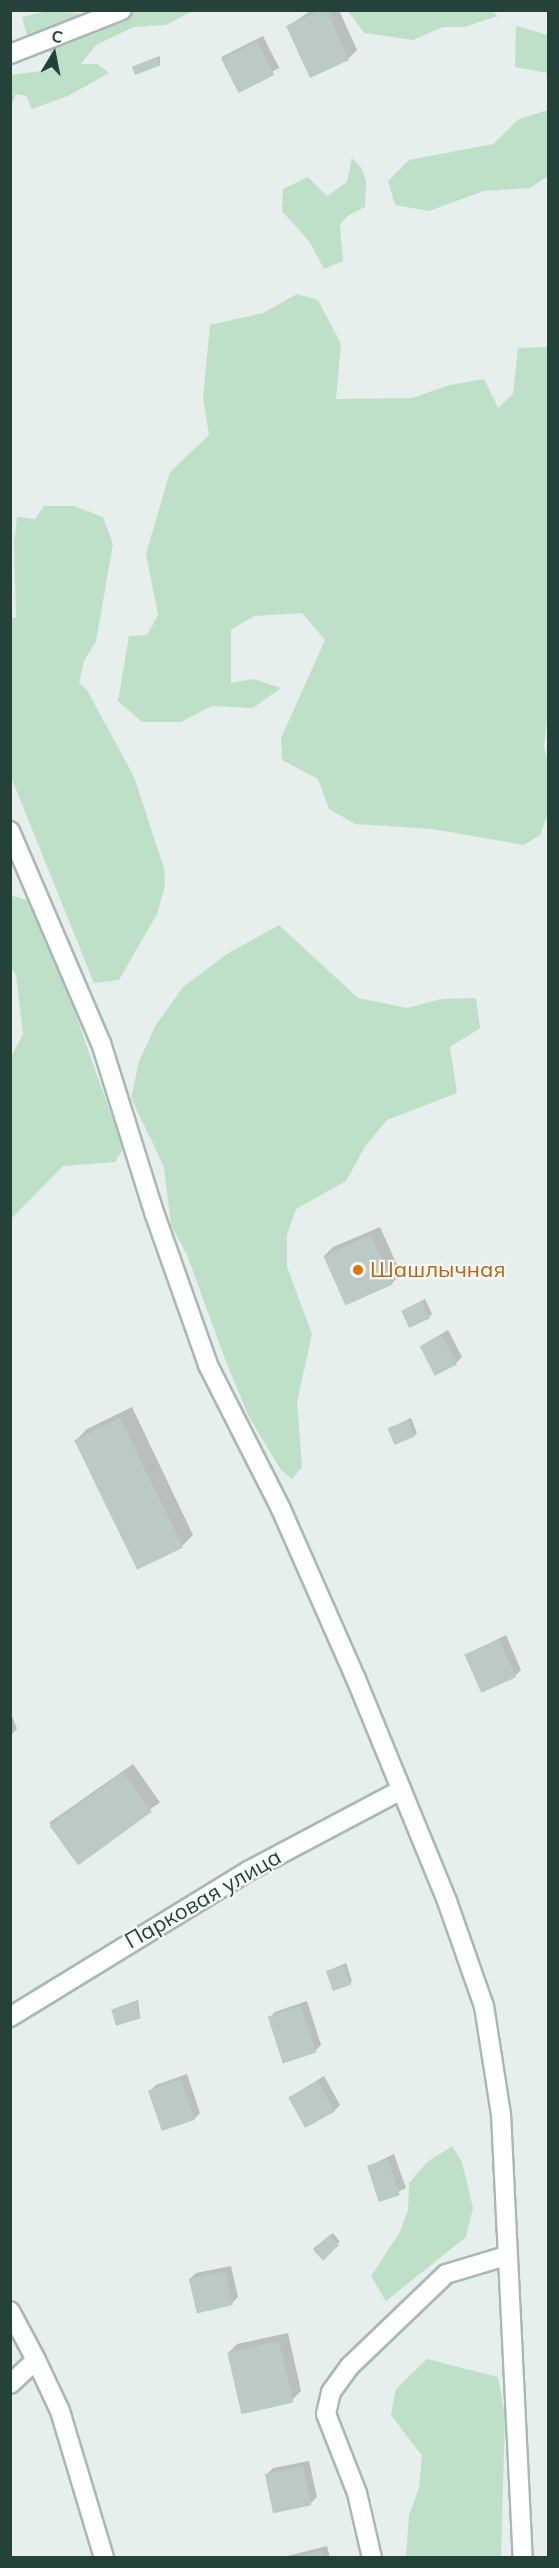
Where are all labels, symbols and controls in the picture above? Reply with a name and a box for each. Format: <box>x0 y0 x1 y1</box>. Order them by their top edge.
north arrow <box>24 24 84 84</box>
text: С <box>50 25 64 47</box>
place label: Шашлычная <box>370 1257 506 1283</box>
marker: Шашлычная <box>351 1263 365 1277</box>
street label: Парковая улица <box>120 1844 286 1954</box>

